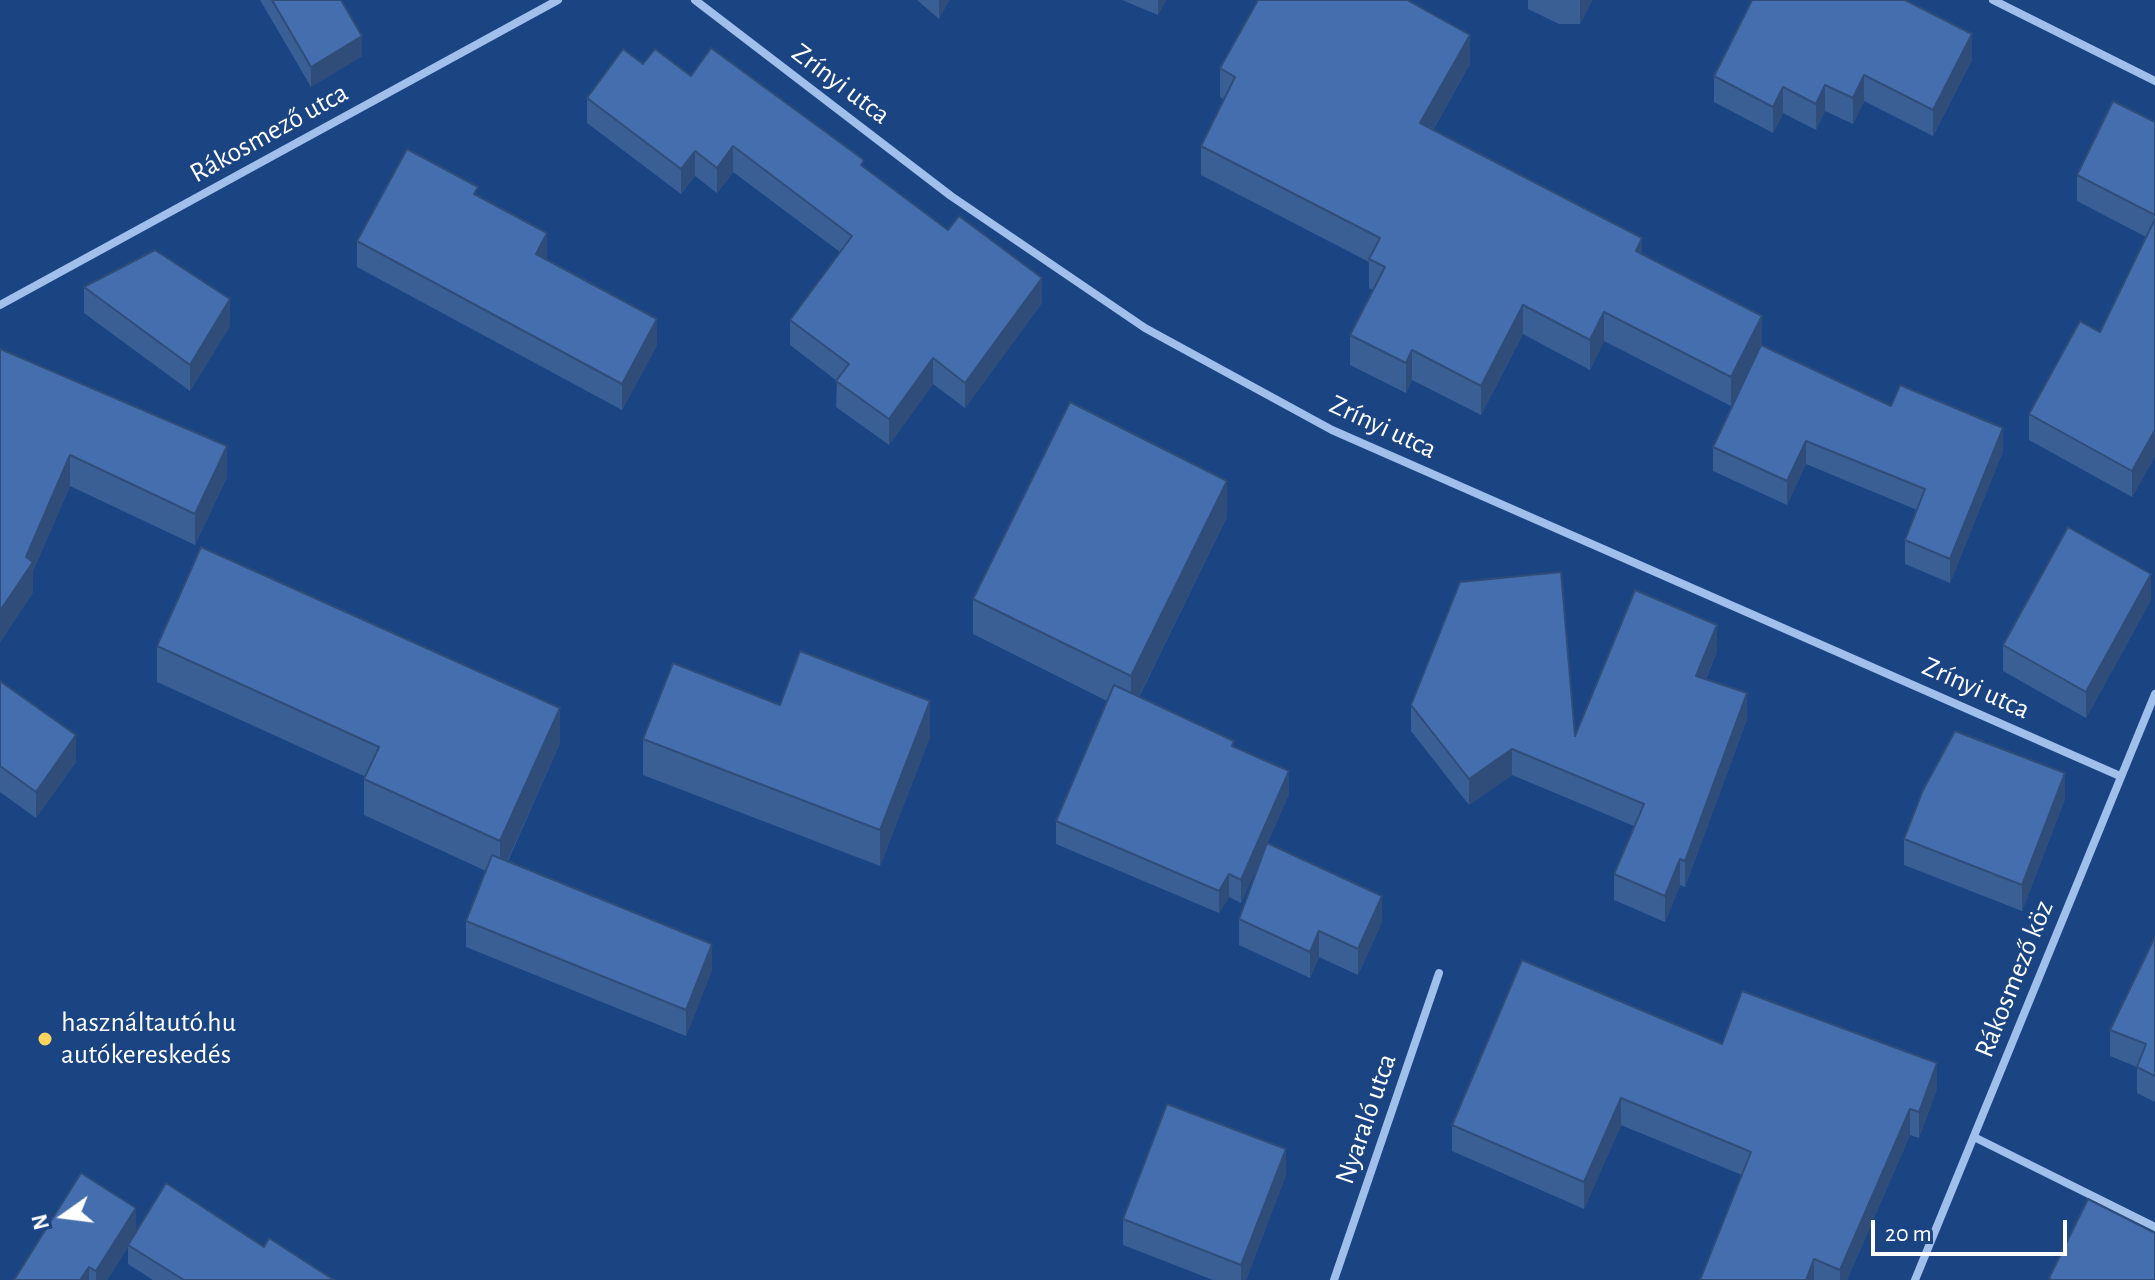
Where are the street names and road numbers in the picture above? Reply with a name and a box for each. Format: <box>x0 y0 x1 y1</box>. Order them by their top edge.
street label: Zrínyi utca <box>785 36 897 132</box>
street label: Rákosmező utca <box>184 76 354 190</box>
street label: Zrínyi utca <box>1324 388 1442 466</box>
street label: Zrínyi utca <box>1917 649 2035 727</box>
street label: Rákosmező köz <box>1967 896 2061 1062</box>
street label: Nyaraló utca <box>1328 1049 1404 1189</box>

